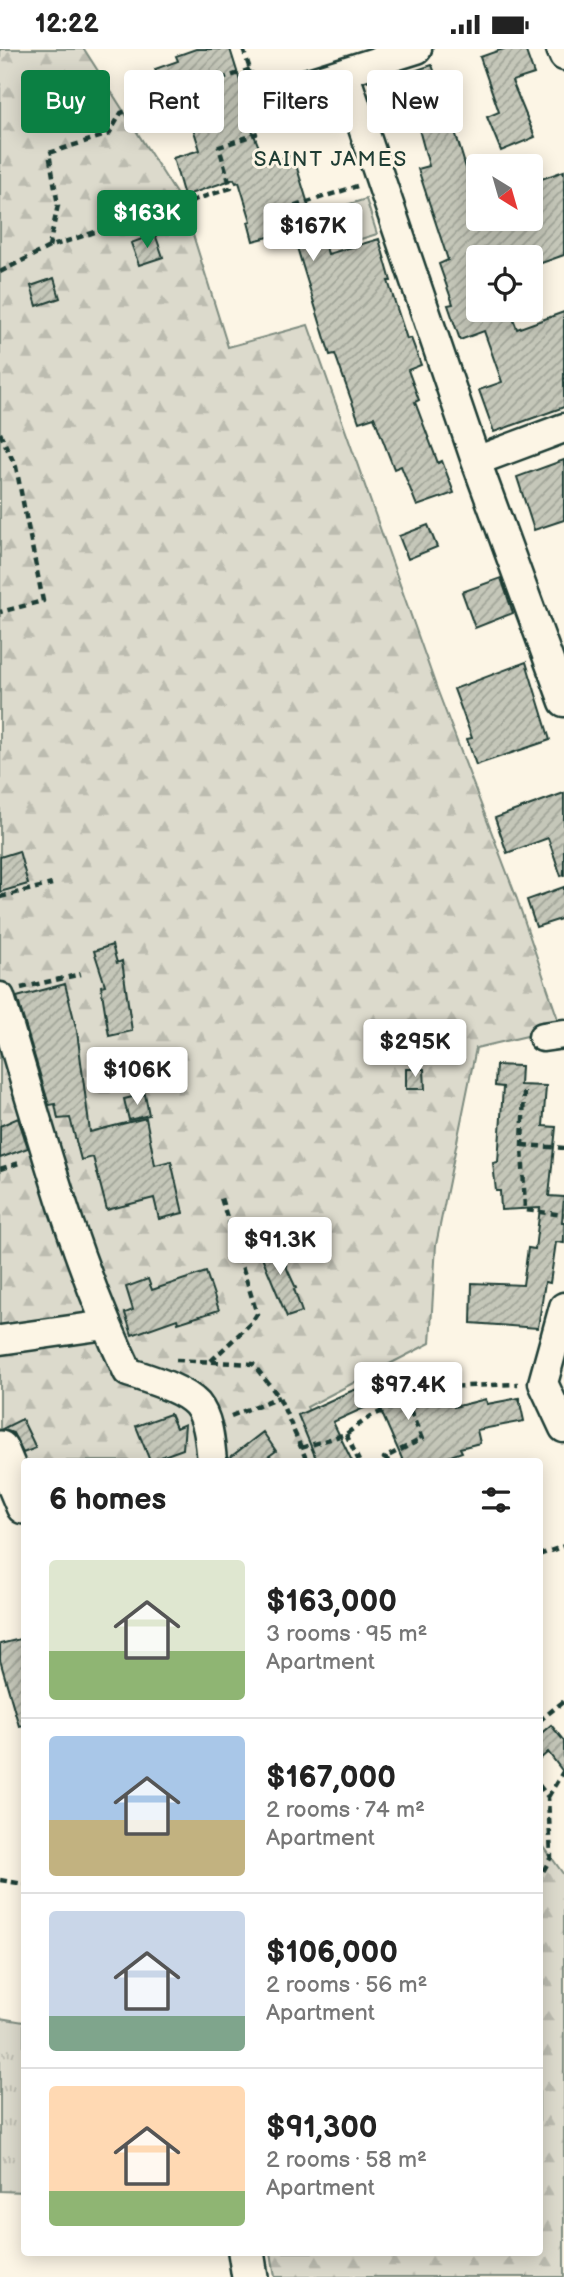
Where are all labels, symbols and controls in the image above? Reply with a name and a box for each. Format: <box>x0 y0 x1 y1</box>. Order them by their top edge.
text: 12:22 <box>35 9 99 40</box>
chip: Buy <box>21 70 110 133</box>
chip: Rent <box>124 70 224 133</box>
chip: Filters <box>238 70 353 133</box>
chip: New <box>367 70 463 133</box>
district label: SAINT JAMES <box>254 147 408 172</box>
north arrow <box>466 154 542 231</box>
map controls <box>466 154 543 322</box>
pin: $163K <box>98 191 196 250</box>
text: $163K <box>113 199 181 227</box>
pin: $167K <box>264 203 362 263</box>
text: $167K <box>279 212 347 240</box>
button: locate <box>466 245 543 322</box>
pin: $295K <box>366 1019 464 1079</box>
text: $295K <box>379 1028 451 1056</box>
pin: $106K <box>88 1047 186 1107</box>
text: $106K <box>103 1056 171 1084</box>
pin: $91.3K <box>223 1217 337 1277</box>
text: $91.3K <box>244 1226 316 1254</box>
pin: $97.4K <box>351 1363 465 1422</box>
text: $97.4K <box>370 1371 446 1399</box>
icon: filters <box>477 1481 515 1519</box>
text: 6 homes <box>49 1482 166 1518</box>
text: $163,000 <box>266 1584 397 1620</box>
icon: home <box>105 1588 189 1672</box>
text: 3 rooms · 95 m² <box>266 1620 427 1648</box>
text: Apartment <box>266 1648 375 1676</box>
text: $167,000 <box>266 1760 396 1796</box>
icon: home <box>105 1764 189 1848</box>
text: 2 rooms · 74 m² <box>266 1796 425 1824</box>
text: Apartment <box>266 1824 375 1852</box>
text: $106,000 <box>266 1935 398 1971</box>
icon: home <box>105 1939 189 2023</box>
text: 2 rooms · 56 m² <box>266 1971 428 1999</box>
text: Apartment <box>266 1999 375 2027</box>
text: $91,300 <box>266 2110 378 2146</box>
icon: home <box>105 2114 189 2198</box>
text: 2 rooms · 58 m² <box>266 2146 427 2174</box>
text: Apartment <box>266 2174 375 2202</box>

